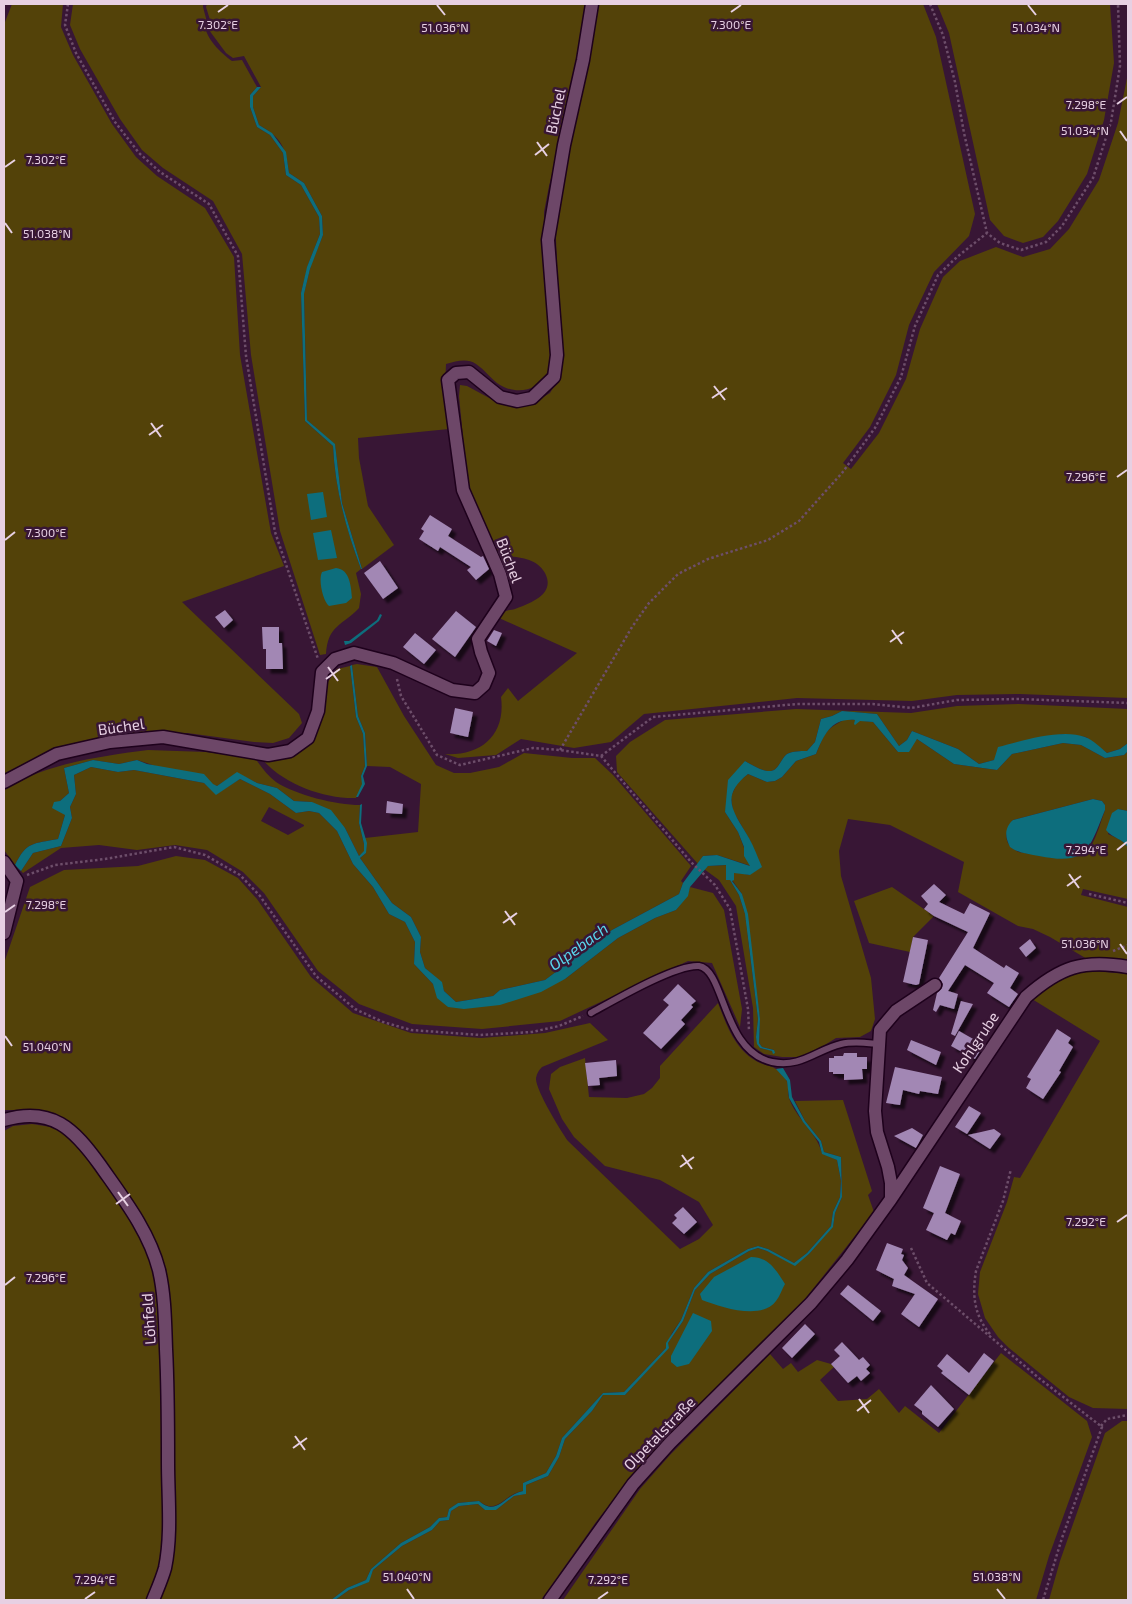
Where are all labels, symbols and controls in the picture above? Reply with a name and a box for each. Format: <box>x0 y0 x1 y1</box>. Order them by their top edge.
text: 7.302°E <box>198 17 238 31</box>
text: 7.300°E <box>711 17 752 31</box>
text: 51.036°N <box>421 20 469 34</box>
text: 51.034°N <box>1012 20 1060 34</box>
street label: Büchel <box>541 86 569 136</box>
text: 7.298°E <box>1066 97 1106 111</box>
text: 51.034°N <box>1061 123 1109 137</box>
text: 7.302°E <box>26 152 66 166</box>
text: 51.038°N <box>23 226 71 240</box>
text: 7.296°E <box>1066 469 1106 483</box>
text: 7.300°E <box>26 525 67 539</box>
street label: Büchel <box>493 535 527 585</box>
street label: Büchel <box>97 714 146 738</box>
text: 7.294°E <box>1066 842 1106 856</box>
text: 7.298°E <box>26 897 66 911</box>
water label: Olpebach <box>545 918 611 974</box>
text: 51.036°N <box>1061 936 1109 950</box>
street label: Kohlgrube <box>948 1008 1002 1076</box>
text: 51.040°N <box>23 1039 71 1053</box>
text: 7.292°E <box>1066 1214 1106 1228</box>
text: 7.296°E <box>26 1270 66 1284</box>
street label: Löhfeld <box>137 1293 159 1345</box>
street label: Olpetalstraße <box>619 1392 699 1474</box>
text: 51.040°N <box>383 1569 431 1583</box>
text: 51.038°N <box>973 1569 1021 1583</box>
text: 7.294°E <box>75 1572 115 1586</box>
text: 7.292°E <box>588 1572 628 1586</box>

